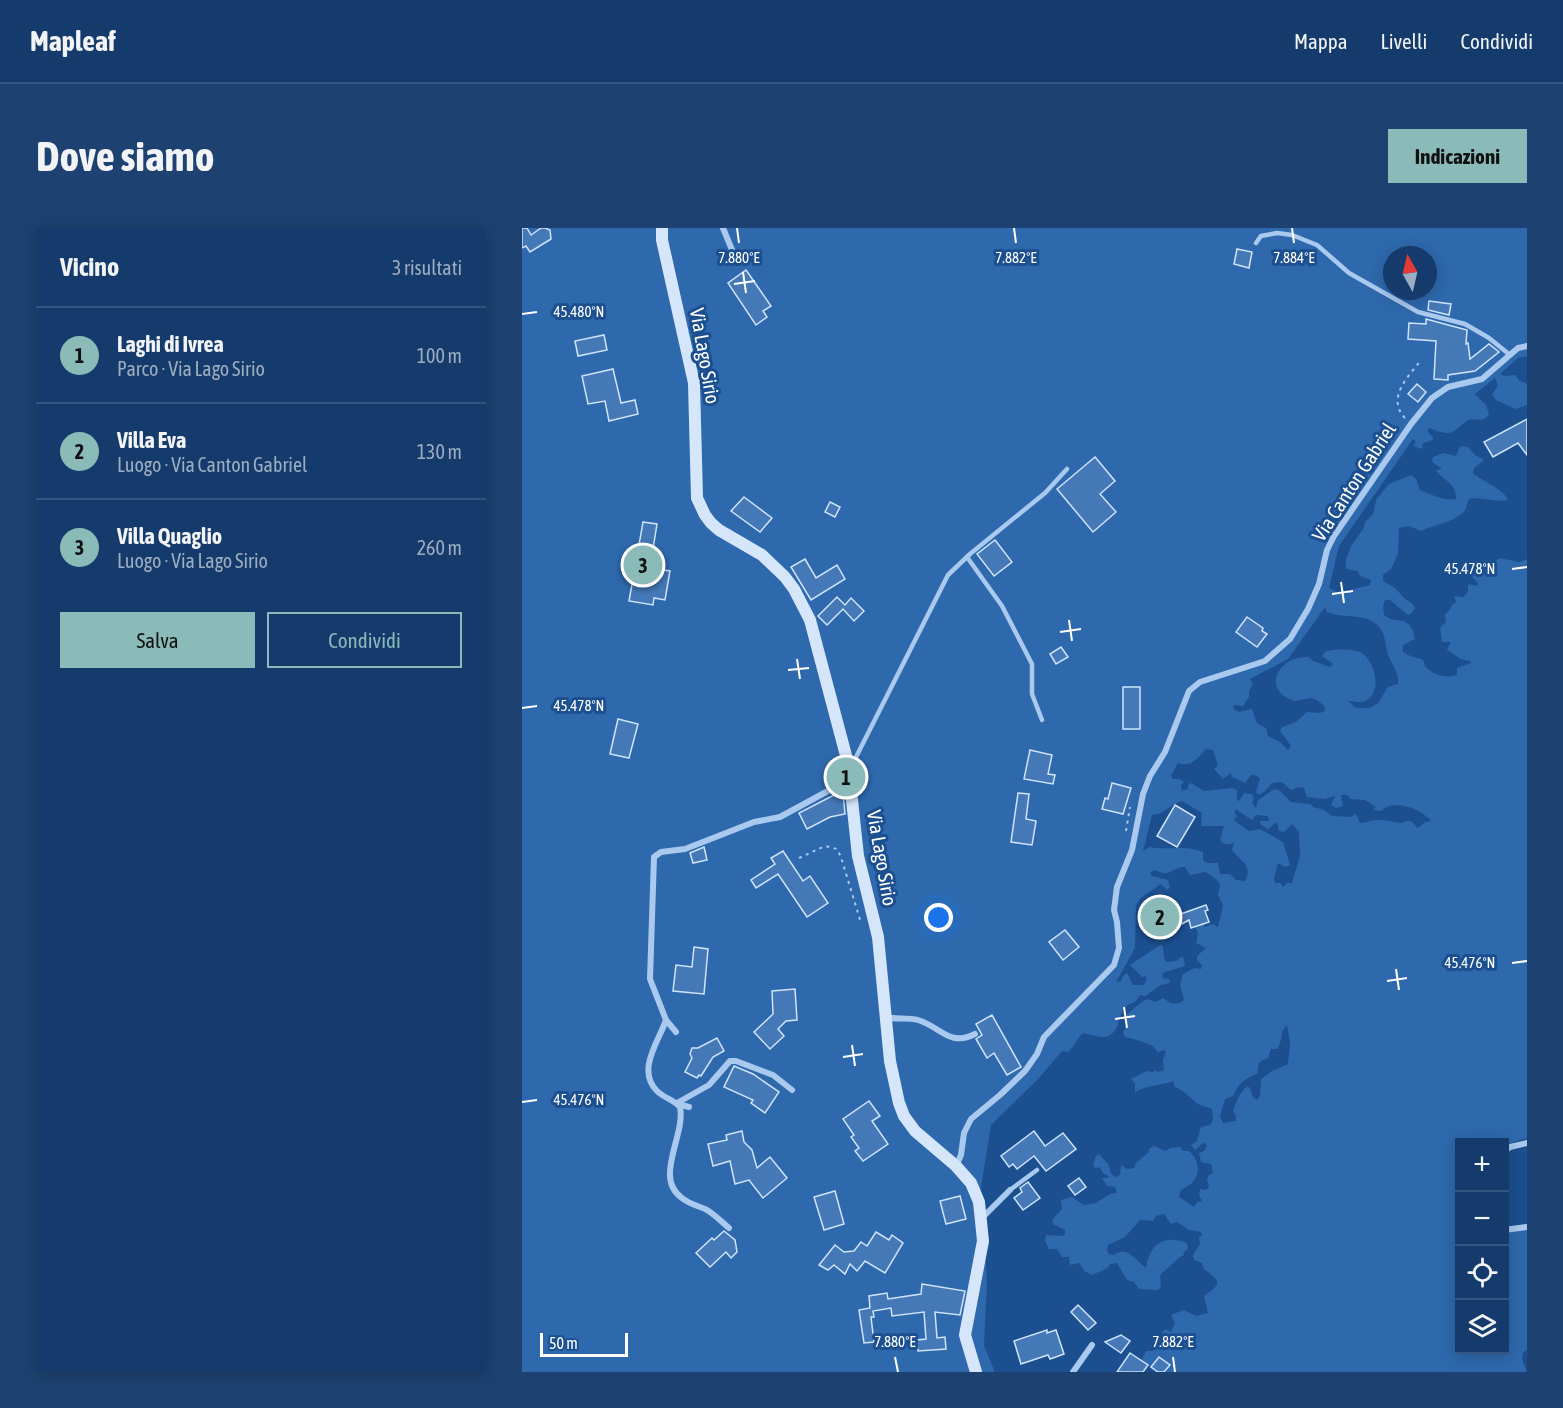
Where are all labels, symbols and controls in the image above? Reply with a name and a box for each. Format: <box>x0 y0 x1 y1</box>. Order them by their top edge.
text: Mapleaf <box>30 25 116 57</box>
text: Mappa <box>1294 29 1348 53</box>
text: Livelli <box>1381 29 1427 53</box>
text: Condividi <box>1460 29 1533 53</box>
button: Indicazioni <box>1388 129 1527 183</box>
text: Dove siamo <box>36 132 215 180</box>
north arrow <box>1383 246 1437 300</box>
text: 7.880°E <box>718 249 760 266</box>
text: 7.882°E <box>995 249 1037 266</box>
text: 7.884°E <box>1273 249 1315 266</box>
text: Vicino <box>60 252 119 282</box>
text: 3 risultati <box>392 256 462 279</box>
text: 45.480°N <box>554 303 604 320</box>
street label: Via Lago Sirio <box>686 306 725 406</box>
text: Laghi di Ivrea <box>117 331 224 357</box>
text: 1 <box>75 344 84 367</box>
text: 100 m <box>417 344 462 367</box>
text: Parco · Via Lago Sirio <box>117 357 265 380</box>
street label: Via Canton Gabriel <box>1307 418 1401 545</box>
text: Villa Eva <box>117 427 186 453</box>
text: 2 <box>75 440 84 463</box>
text: 130 m <box>417 440 462 463</box>
text: Luogo · Via Canton Gabriel <box>117 453 307 476</box>
text: Villa Quaglio <box>117 523 222 549</box>
text: 3 <box>75 536 84 559</box>
text: 260 m <box>417 536 462 559</box>
pin: 3 <box>624 542 662 588</box>
text: Luogo · Via Lago Sirio <box>117 549 268 572</box>
text: 45.478°N <box>1445 560 1495 577</box>
button: Salva <box>60 612 255 668</box>
button: Condividi <box>267 612 462 668</box>
text: 45.478°N <box>554 697 604 714</box>
pin: 1 <box>826 754 866 800</box>
street label: Via Lago Sirio <box>863 808 902 908</box>
pin: 2 <box>1140 894 1180 940</box>
your location <box>924 903 953 932</box>
text: 45.476°N <box>1445 954 1495 971</box>
text: 45.476°N <box>554 1091 604 1108</box>
map controls <box>1455 1138 1509 1354</box>
button: + <box>1455 1138 1509 1192</box>
button: − <box>1455 1192 1509 1246</box>
button: locate <box>1455 1246 1509 1300</box>
button: layers <box>1455 1300 1509 1354</box>
scale bar <box>540 1330 628 1358</box>
text: 7.880°E <box>874 1333 916 1350</box>
text: 7.882°E <box>1152 1333 1194 1350</box>
text: 50 m <box>549 1334 578 1352</box>

